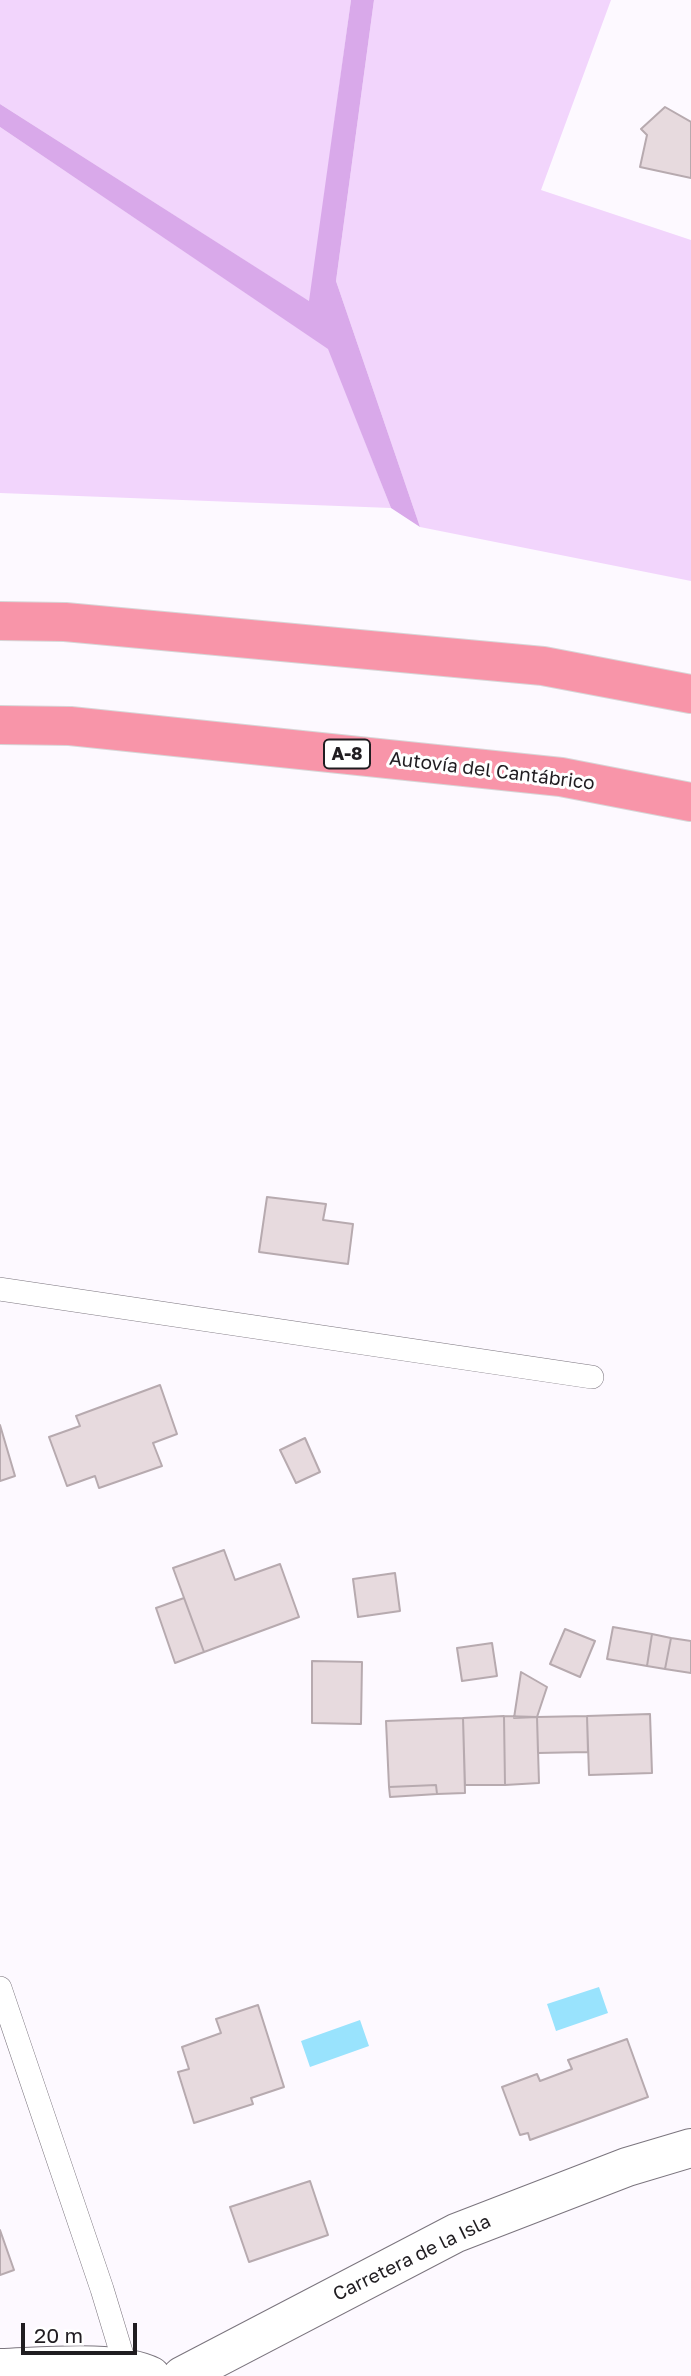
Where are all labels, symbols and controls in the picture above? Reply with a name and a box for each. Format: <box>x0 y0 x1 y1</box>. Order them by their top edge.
road number: A-8 <box>324 740 370 768</box>
street label: Autovía del Cantábrico <box>388 747 596 795</box>
street label: Carretera de la Isla <box>329 2210 495 2306</box>
scale bar <box>24 2310 140 2354</box>
text: 20 m <box>34 2322 83 2348</box>

